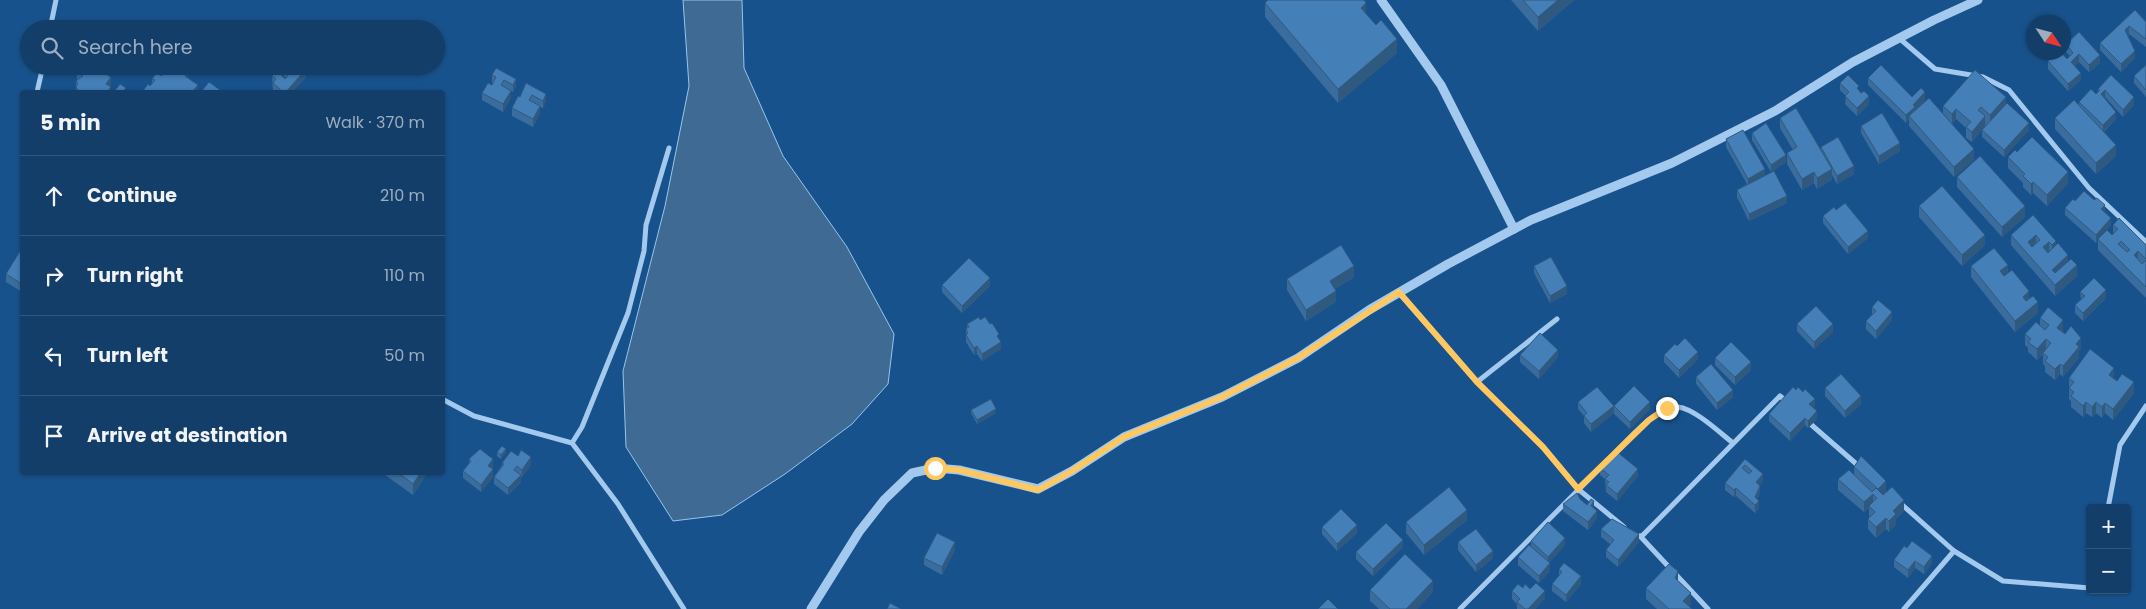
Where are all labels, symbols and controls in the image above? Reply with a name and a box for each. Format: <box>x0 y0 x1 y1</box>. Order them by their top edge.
north arrow <box>2026 15 2071 60</box>
search box <box>20 20 445 75</box>
icon: search <box>38 34 66 62</box>
text: Search here <box>78 34 192 61</box>
text: 5 min <box>40 108 101 137</box>
text: Walk · 370 m <box>325 111 425 134</box>
icon: ahead <box>40 182 68 210</box>
text: Continue <box>87 182 177 209</box>
text: 210 m <box>380 184 425 207</box>
icon: right <box>40 262 68 290</box>
text: Turn right <box>87 262 183 289</box>
text: 110 m <box>384 264 425 287</box>
icon: left <box>40 342 68 370</box>
text: Turn left <box>87 342 168 369</box>
text: 50 m <box>384 344 425 367</box>
route end <box>1656 397 1679 420</box>
icon: arrive <box>40 422 68 450</box>
text: Arrive at destination <box>87 422 288 449</box>
route start <box>924 457 947 480</box>
map controls <box>2086 504 2131 594</box>
button: + <box>2086 504 2131 549</box>
button: − <box>2086 549 2131 594</box>

